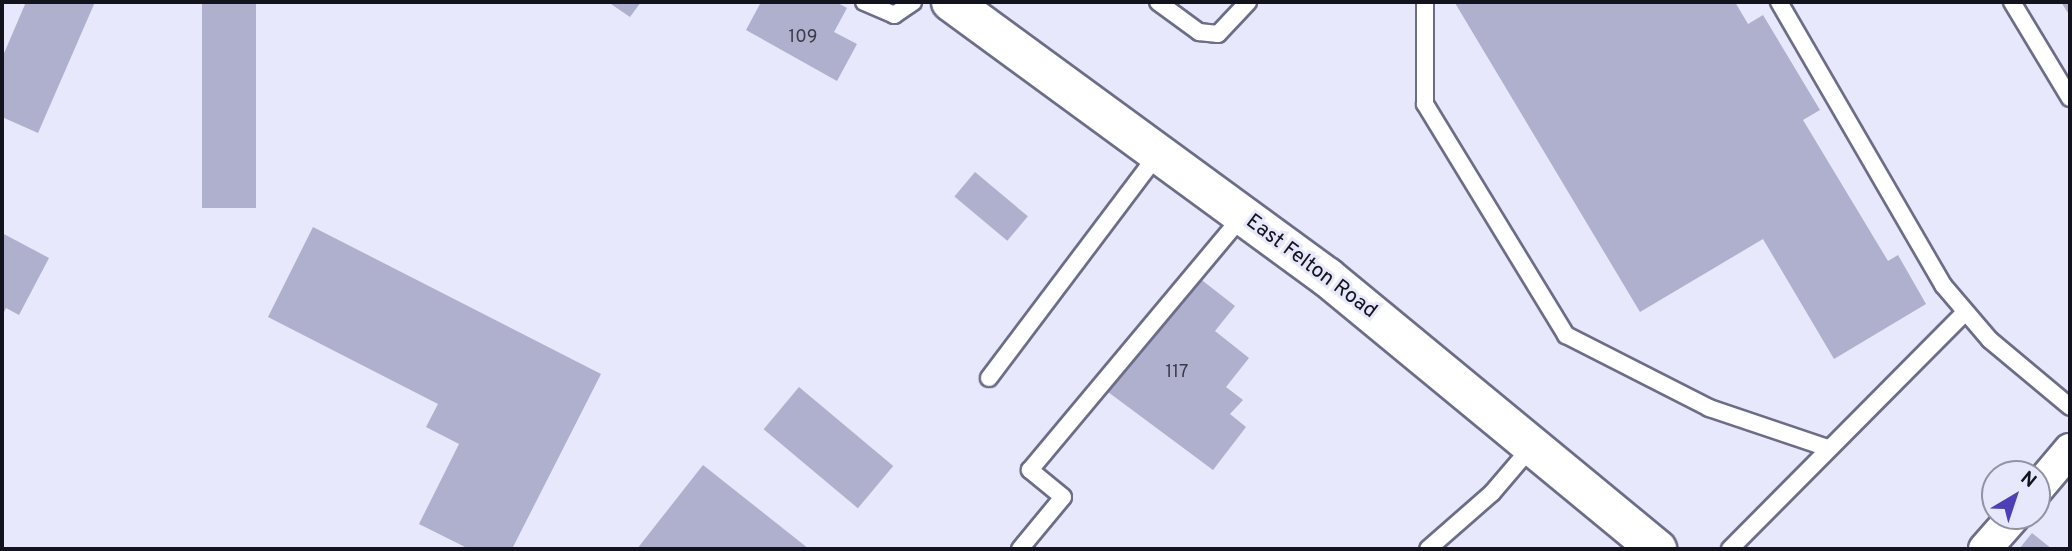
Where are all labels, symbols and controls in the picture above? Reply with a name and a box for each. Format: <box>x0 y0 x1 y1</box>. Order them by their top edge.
house number: 109 <box>788 27 818 49</box>
street label: East Felton Road <box>1240 209 1382 325</box>
house number: 117 <box>1166 362 1188 384</box>
north arrow <box>1981 460 2051 530</box>
text: N <box>2015 467 2041 494</box>

